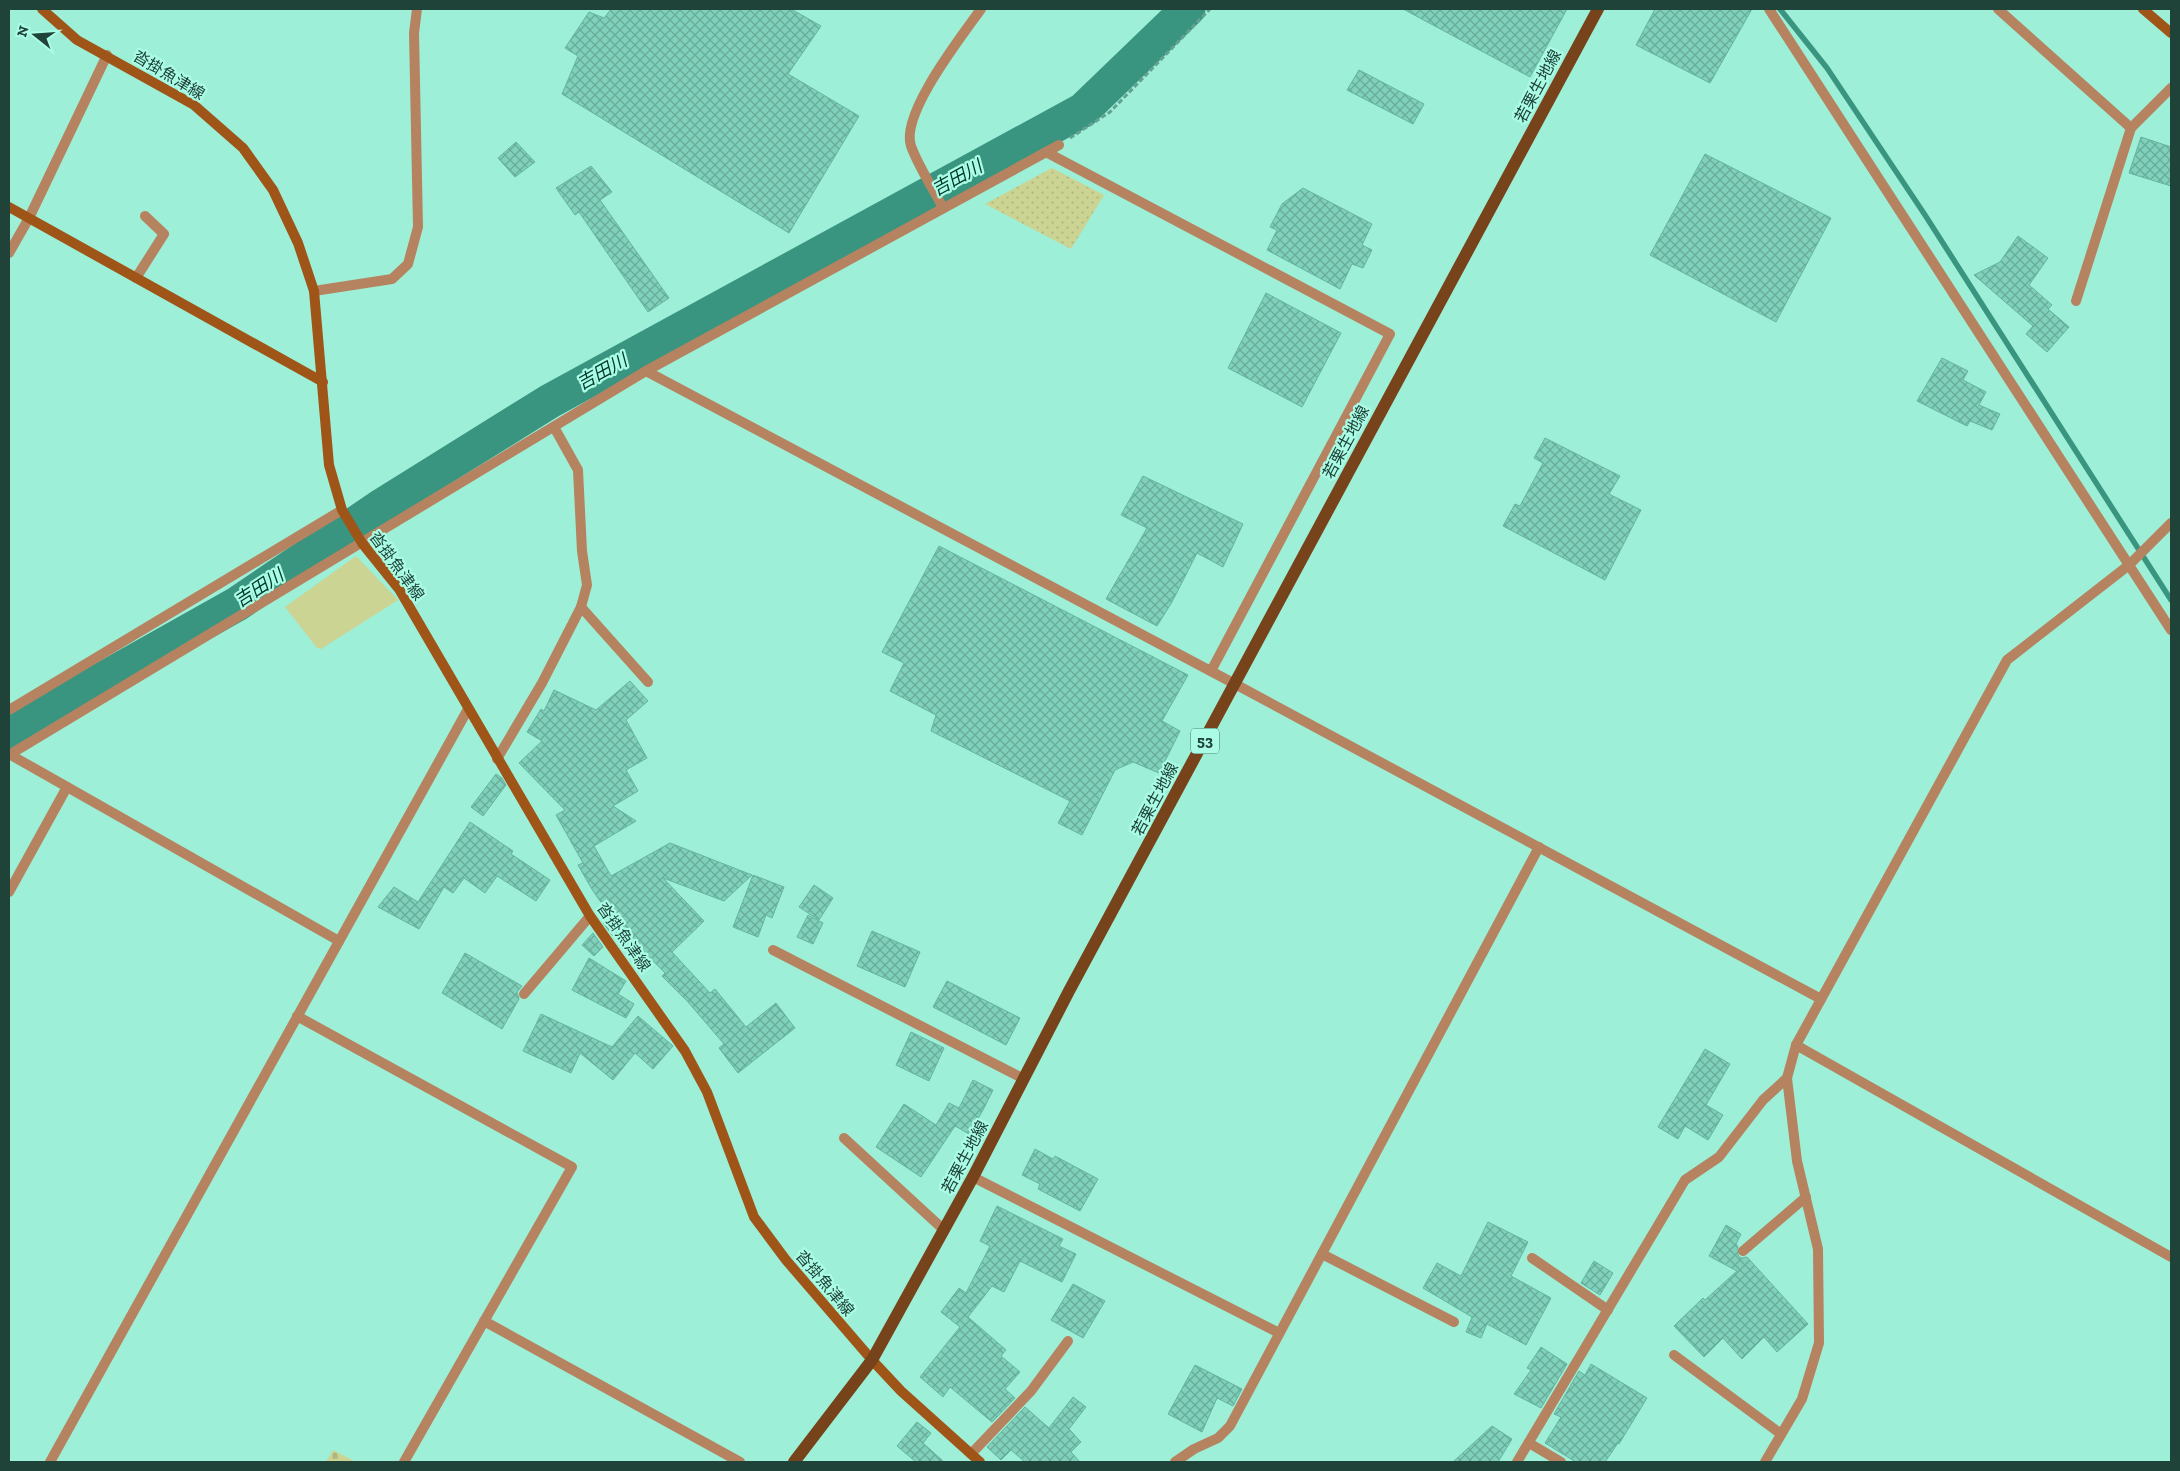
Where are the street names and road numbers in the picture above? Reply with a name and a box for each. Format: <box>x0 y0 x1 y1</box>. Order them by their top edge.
street label: 沓掛魚津線 <box>130 46 208 104</box>
street label: 若栗生地線 <box>1511 46 1565 126</box>
street label: 若栗生地線 <box>1319 402 1373 482</box>
street label: 沓掛魚津線 <box>366 528 428 604</box>
road number: 53 <box>1191 728 1219 754</box>
street label: 若栗生地線 <box>1128 759 1182 839</box>
street label: 沓掛魚津線 <box>593 899 655 975</box>
street label: 若栗生地線 <box>938 1117 992 1197</box>
street label: 沓掛魚津線 <box>792 1246 858 1320</box>

